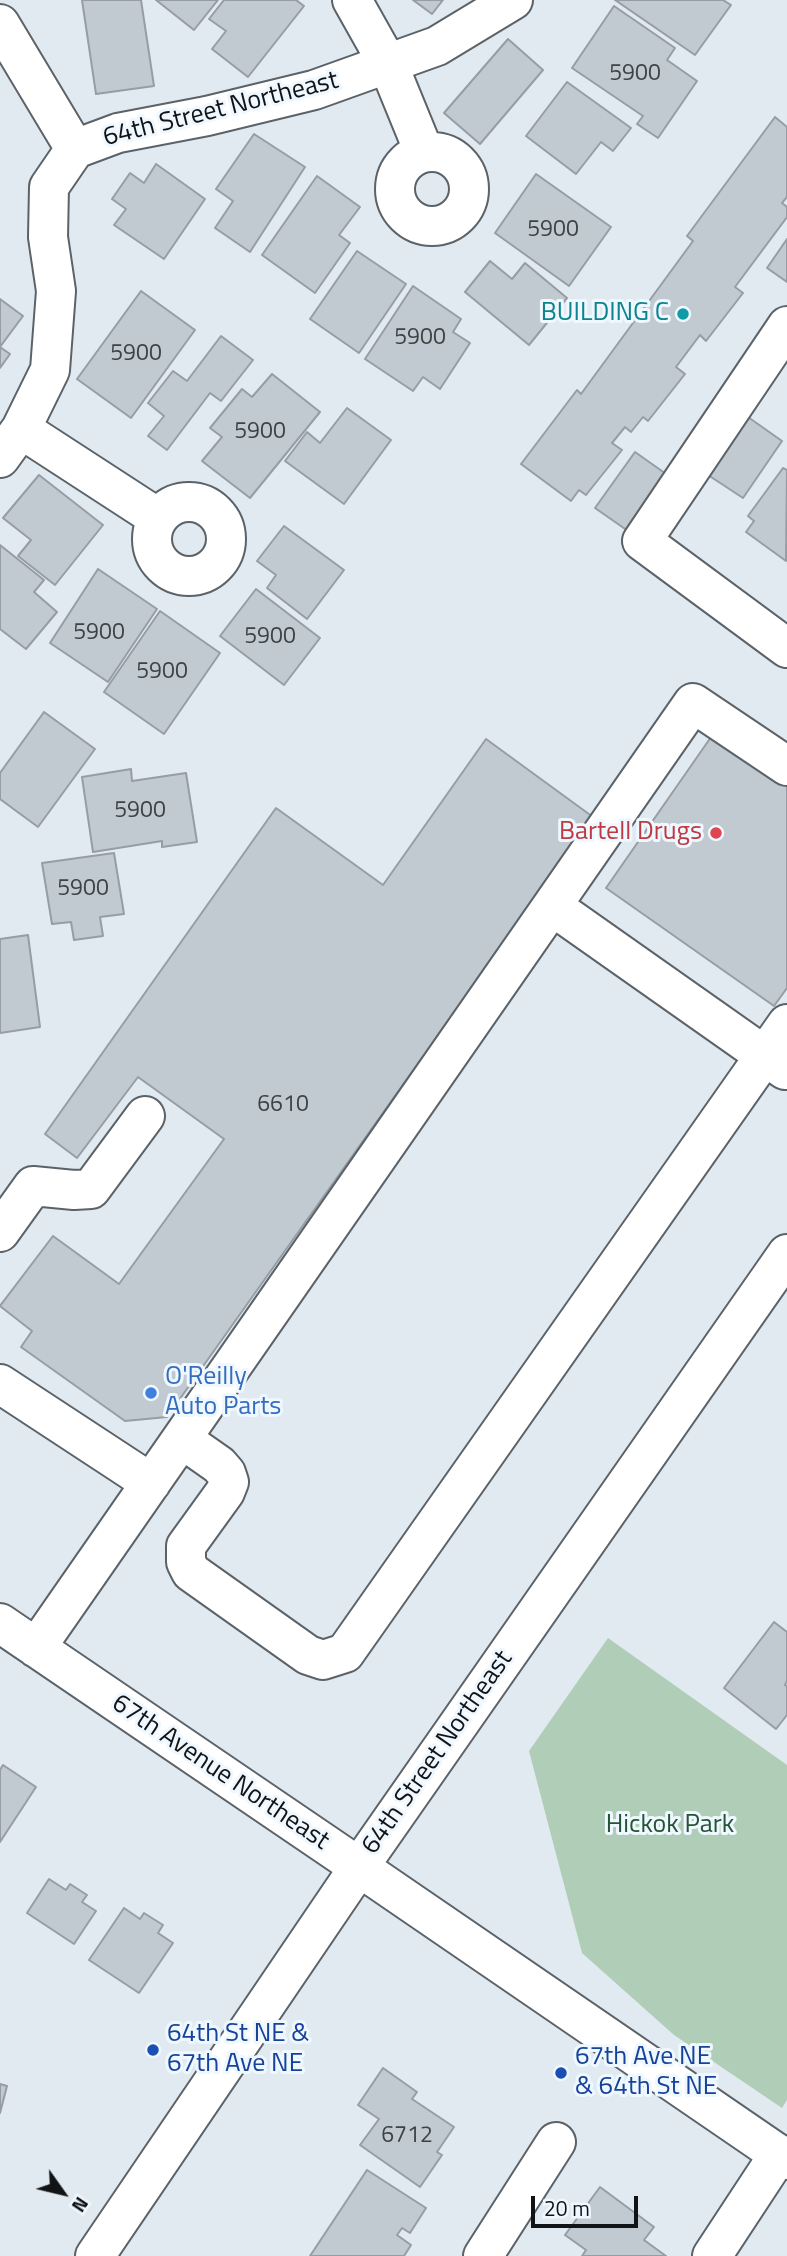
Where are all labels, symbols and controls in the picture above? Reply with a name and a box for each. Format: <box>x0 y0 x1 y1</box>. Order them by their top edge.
house number: 5900 <box>609 60 661 88</box>
street label: 64th Street Northeast <box>100 66 342 154</box>
house number: 5900 <box>527 216 579 244</box>
place label: BUILDING C <box>541 298 669 330</box>
marker: BUILDING C <box>675 306 691 322</box>
house number: 5900 <box>394 324 446 352</box>
house number: 5900 <box>110 340 162 368</box>
house number: 5900 <box>234 418 286 446</box>
house number: 5900 <box>73 619 125 647</box>
house number: 5900 <box>244 623 296 651</box>
house number: 5900 <box>136 658 188 686</box>
house number: 5900 <box>114 797 166 825</box>
place label: Bartell Drugs <box>559 817 702 849</box>
marker: Bartell Drugs <box>708 825 724 841</box>
house number: 5900 <box>57 875 109 903</box>
house number: 6610 <box>257 1091 309 1119</box>
place label: O'Reilly Auto Parts <box>165 1362 281 1424</box>
marker: O'Reilly Auto Parts <box>143 1385 159 1401</box>
street label: 64th Street Northeast <box>356 1645 520 1861</box>
street label: 67th Avenue Northeast <box>105 1689 335 1857</box>
park label: Hickok Park <box>606 1810 734 1842</box>
place label: 64th St NE & 67th Ave NE <box>167 2019 309 2080</box>
marker: 64th St NE & 67th Ave NE <box>145 2042 161 2058</box>
place label: 67th Ave NE & 64th St NE <box>575 2042 717 2104</box>
marker: 67th Ave NE & 64th St NE <box>553 2065 569 2081</box>
house number: 6712 <box>381 2122 433 2150</box>
north arrow <box>28 2158 98 2228</box>
scale bar <box>535 2182 642 2226</box>
text: N <box>65 2191 97 2219</box>
text: 20 m <box>544 2192 590 2224</box>

